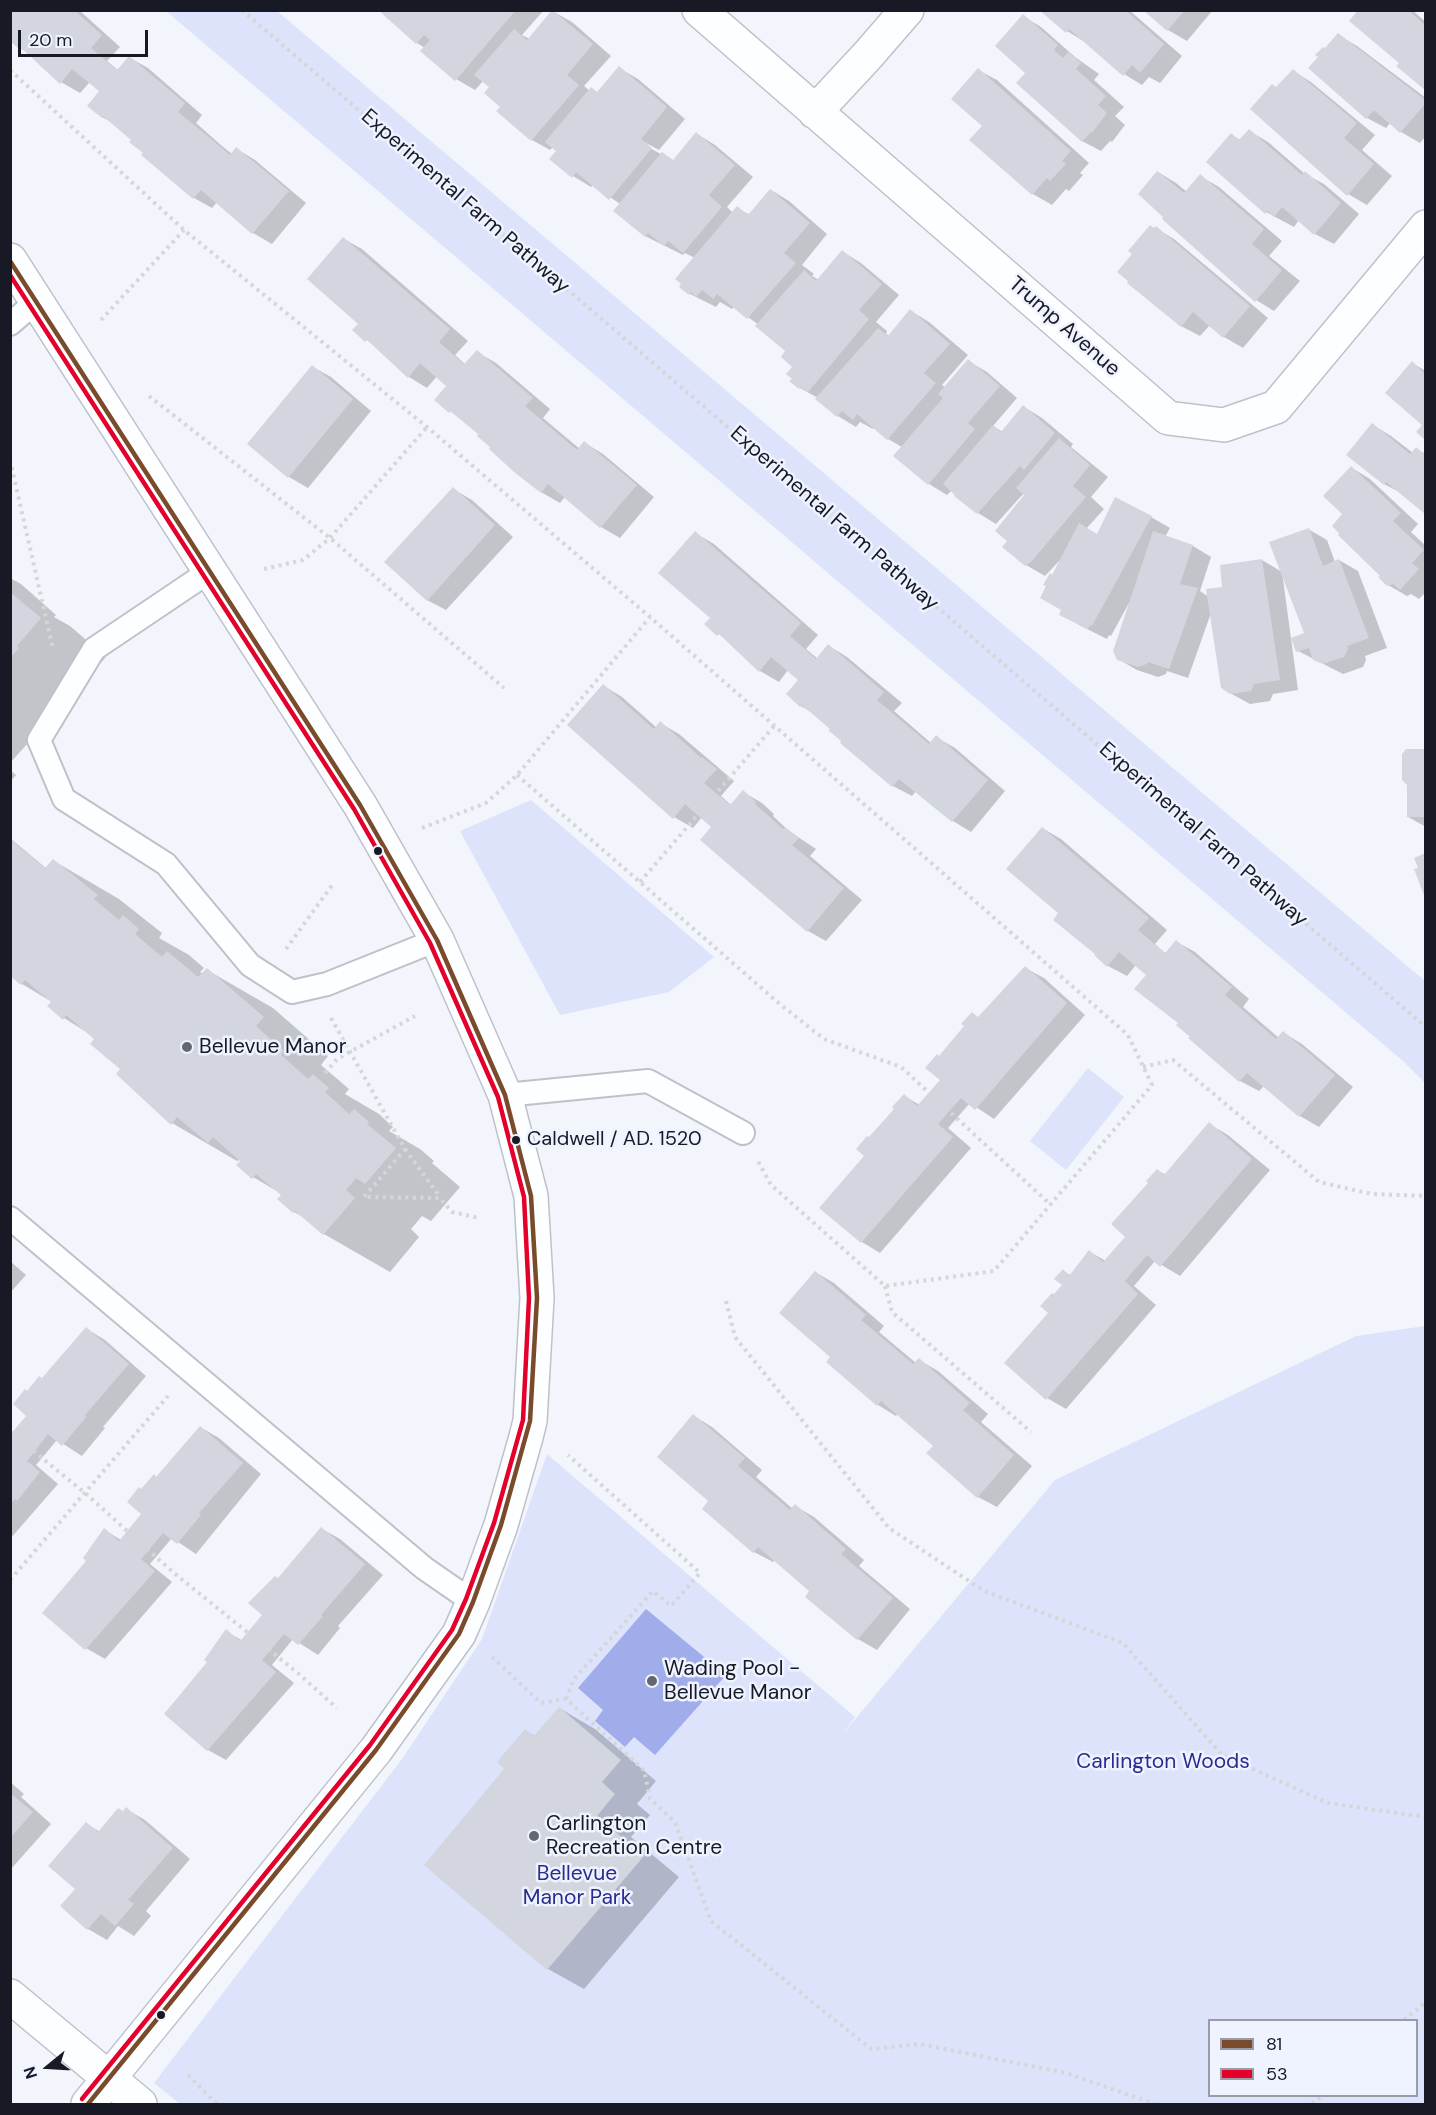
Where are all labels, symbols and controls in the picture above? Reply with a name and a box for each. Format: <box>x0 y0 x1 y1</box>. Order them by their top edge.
scale bar <box>21 18 152 56</box>
text: 20 m <box>29 28 72 52</box>
street label: Experimental Farm Pathway <box>355 104 575 300</box>
street label: Trump Avenue <box>1003 272 1125 382</box>
street label: Experimental Farm Pathway <box>724 421 944 617</box>
street label: Experimental Farm Pathway <box>1093 737 1313 933</box>
unlabelled marker <box>372 845 384 857</box>
place label: Bellevue Manor <box>199 1034 346 1060</box>
marker: Bellevue Manor <box>180 1040 194 1054</box>
place label: Caldwell / AD. 1520 <box>527 1128 702 1152</box>
marker: Caldwell / AD. 1520 <box>510 1134 522 1146</box>
place label: Wading Pool - Bellevue Manor <box>664 1656 811 1706</box>
marker: Wading Pool - Bellevue Manor <box>645 1674 659 1688</box>
park label: Carlington Woods <box>1076 1749 1250 1775</box>
place label: Carlington Recreation Centre <box>546 1811 722 1861</box>
marker: Carlington Recreation Centre <box>527 1829 541 1843</box>
park label: Bellevue Manor Park <box>523 1861 631 1911</box>
unlabelled marker <box>155 2009 167 2021</box>
legend <box>1208 2019 1418 2097</box>
text: 81 <box>1266 2032 1282 2056</box>
north arrow <box>18 2037 78 2097</box>
text: 53 <box>1266 2062 1288 2086</box>
text: N <box>19 2064 42 2082</box>

